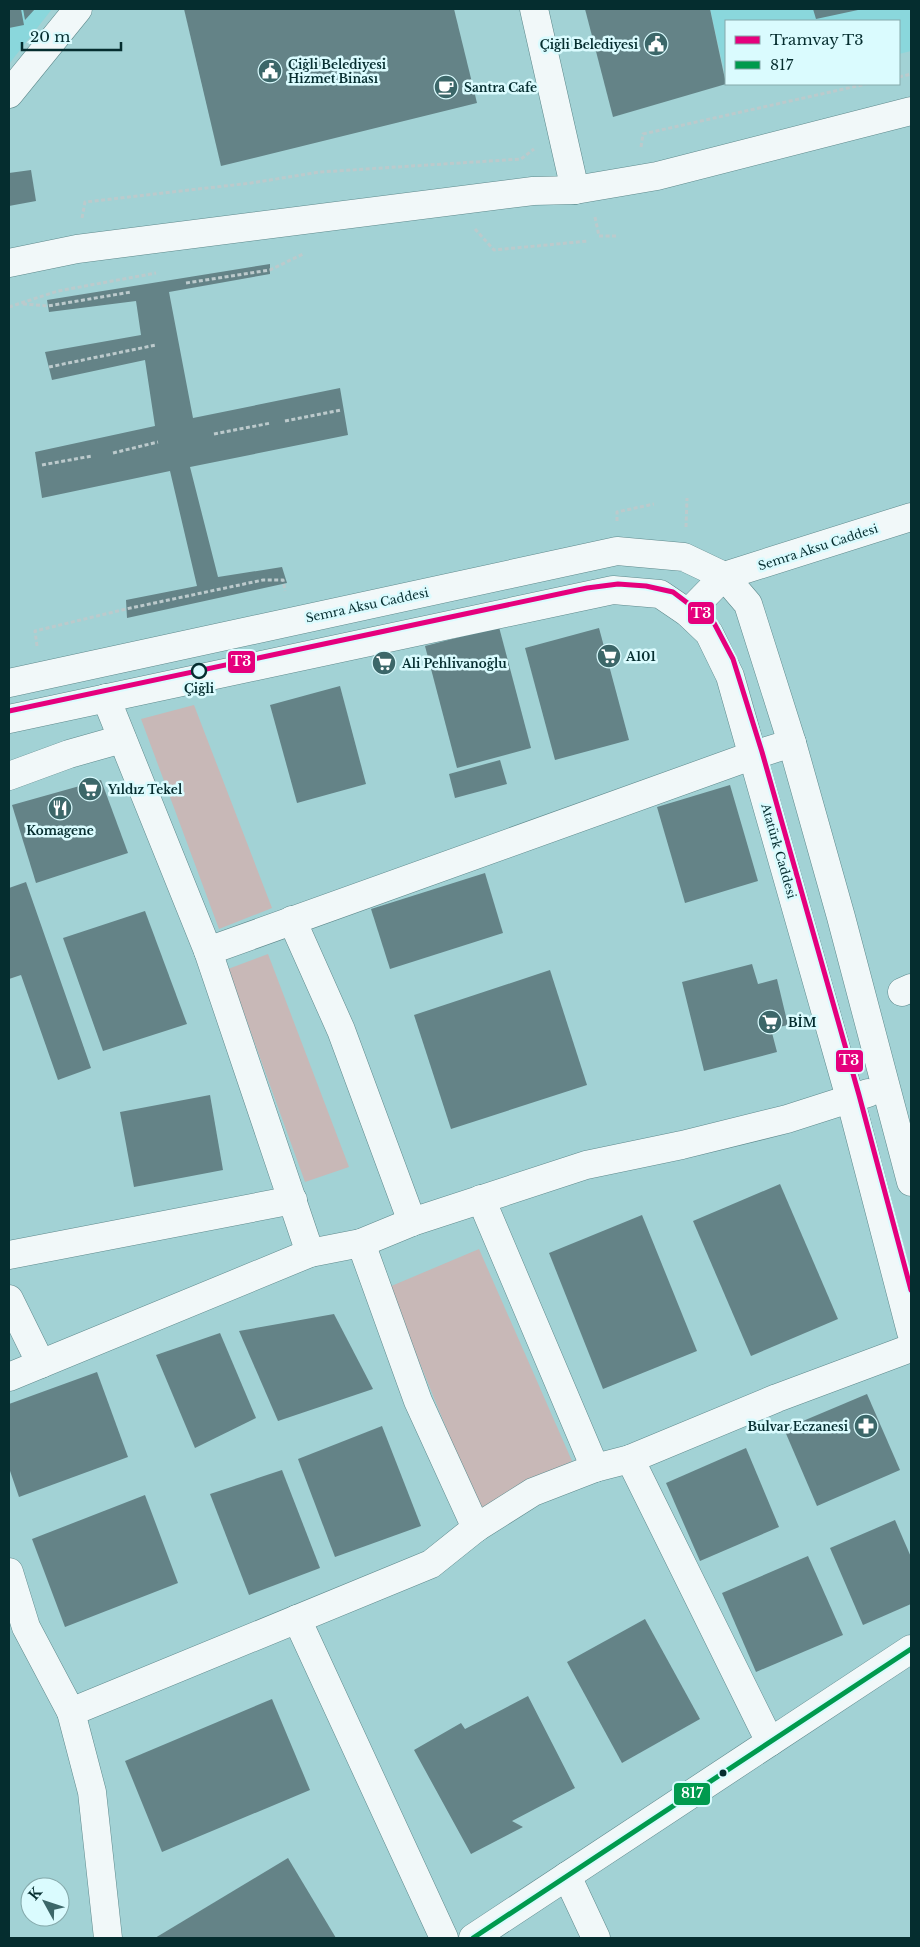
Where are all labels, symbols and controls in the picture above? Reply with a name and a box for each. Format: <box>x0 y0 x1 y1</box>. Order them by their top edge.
scale bar <box>22 20 121 52</box>
legend <box>725 20 900 85</box>
text: 20 m <box>30 27 70 46</box>
text: Tramvay T3 <box>770 30 864 49</box>
public building icon: Çiğli Belediyesi <box>643 31 669 57</box>
place label: Çiğli Belediyesi <box>540 37 639 52</box>
text: 817 <box>770 55 794 74</box>
place label: Çiğli Belediyesi Hizmet Binası <box>288 57 387 86</box>
public building icon: Çiğli Belediyesi Hizmet Binası <box>257 58 283 84</box>
cafe icon: Santra Cafe <box>433 74 459 100</box>
place label: Santra Cafe <box>464 80 537 95</box>
street label: Semra Aksu Caddesi <box>756 521 880 573</box>
street label: Semra Aksu Caddesi <box>304 585 430 625</box>
line badge: T3 <box>687 601 715 625</box>
text: T3 <box>691 604 711 622</box>
supermarket icon: A101 <box>596 643 622 669</box>
place label: A101 <box>625 649 656 664</box>
line badge: T3 <box>227 650 256 674</box>
supermarket icon: Ali Pehlivanoğlu <box>371 650 397 676</box>
text: T3 <box>231 652 251 670</box>
place label: Ali Pehlivanoğlu <box>401 656 507 671</box>
marker: Çiğli <box>191 663 207 679</box>
place label: Çiğli <box>184 681 215 696</box>
supermarket icon: Yıldız Tekel <box>77 776 103 802</box>
place label: Yıldız Tekel <box>107 782 183 797</box>
restaurant icon: Komagene <box>47 795 73 821</box>
street label: Atatürk Caddesi <box>758 801 800 900</box>
place label: Komagene <box>26 823 94 838</box>
supermarket icon: BİM <box>757 1009 783 1035</box>
place label: BİM <box>788 1014 817 1030</box>
line badge: T3 <box>835 1049 864 1073</box>
text: T3 <box>839 1051 859 1069</box>
pharmacy icon: Bulvar Eczanesi <box>853 1413 879 1439</box>
place label: Bulvar Eczanesi <box>747 1419 849 1434</box>
unlabelled marker <box>718 1768 728 1778</box>
line badge: 817 <box>673 1782 711 1806</box>
text: 817 <box>681 1784 704 1802</box>
north arrow <box>20 1877 70 1927</box>
text: K <box>24 1883 46 1904</box>

